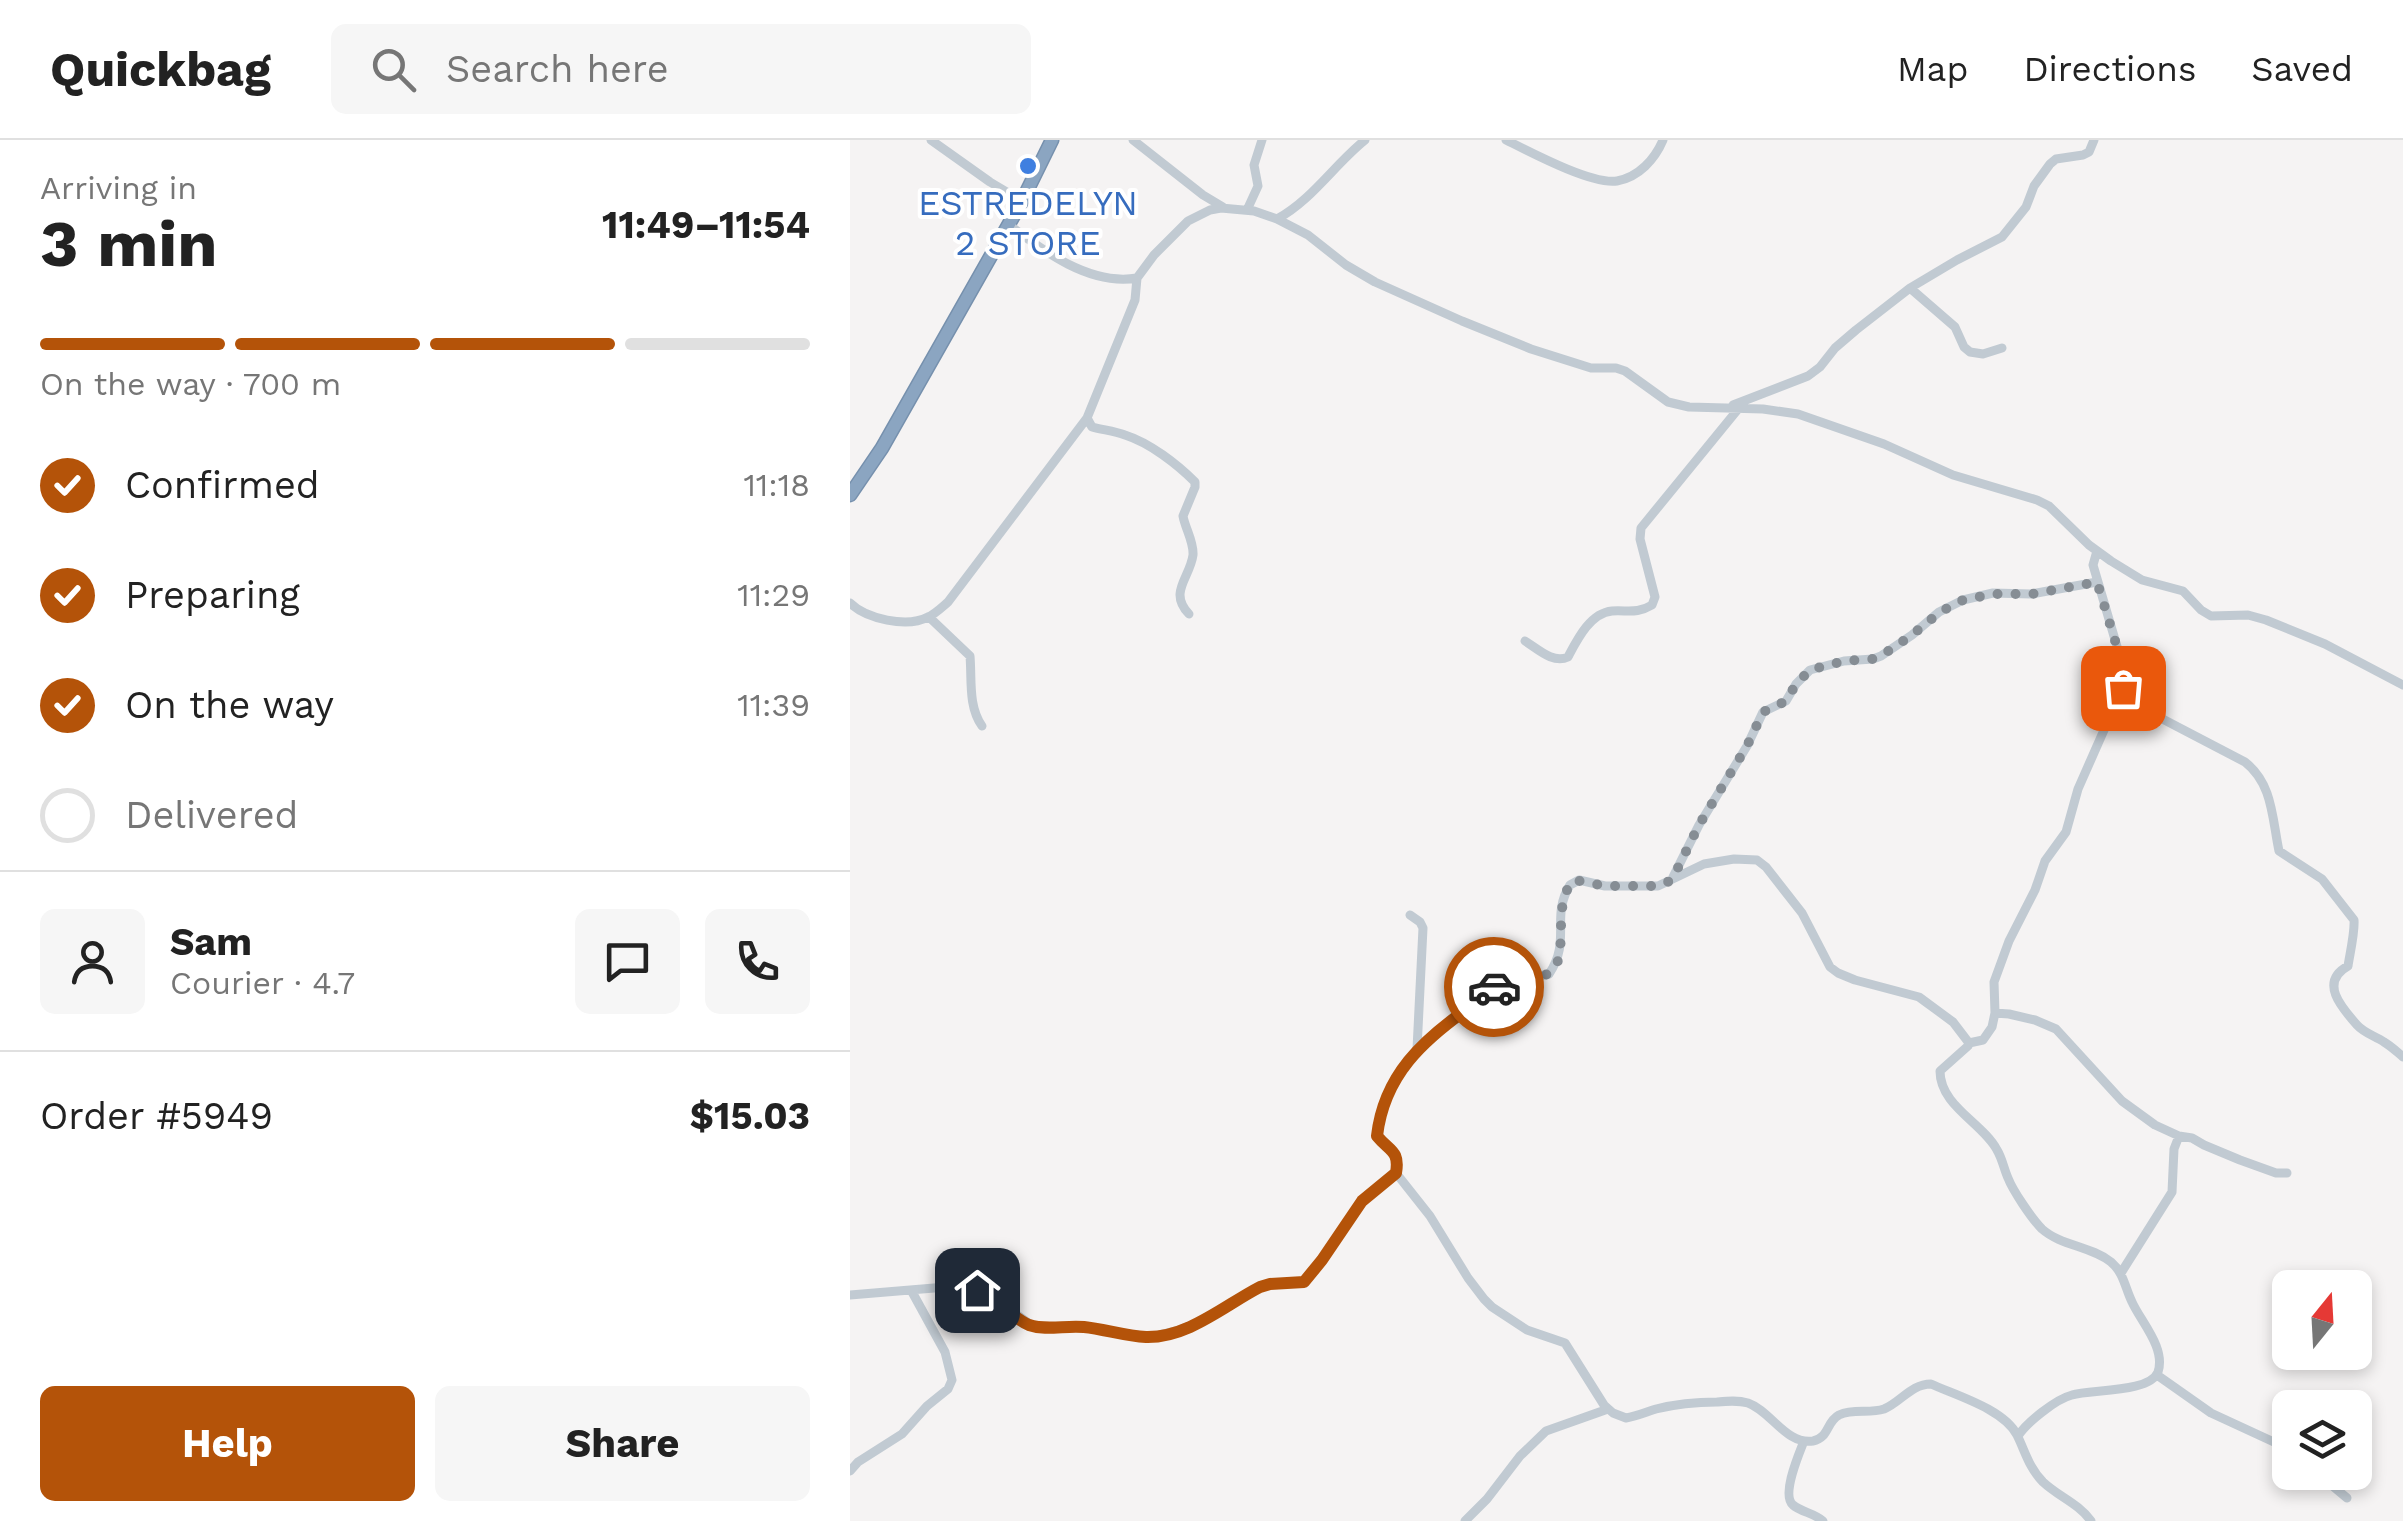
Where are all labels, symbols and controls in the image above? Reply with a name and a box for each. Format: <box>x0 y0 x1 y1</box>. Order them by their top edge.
search box <box>331 24 1031 114</box>
text: Quickbag <box>50 41 271 98</box>
icon: search <box>366 42 421 97</box>
text: Search here <box>446 47 669 91</box>
text: Map <box>1897 48 1968 90</box>
text: Directions <box>2023 48 2196 90</box>
text: Saved <box>2251 48 2353 90</box>
marker: ESTREDELYN 2 STORE <box>1017 155 1039 177</box>
text: Arriving in <box>40 169 197 207</box>
place label: ESTREDELYN 2 STORE <box>918 182 1138 264</box>
text: 11:49–11:54 <box>602 203 810 247</box>
text: 3 min <box>40 206 218 282</box>
text: On the way · 700 m <box>40 365 341 403</box>
icon: check <box>40 458 95 513</box>
text: Confirmed <box>125 463 320 507</box>
text: 11:18 <box>743 466 810 504</box>
icon: check <box>40 568 95 623</box>
text: Preparing <box>125 573 300 617</box>
text: 11:29 <box>737 576 810 614</box>
pin <box>2081 646 2166 731</box>
icon: bag <box>2096 661 2151 716</box>
icon: check <box>40 678 95 733</box>
text: On the way <box>125 683 334 727</box>
text: 11:39 <box>737 686 810 724</box>
text: Delivered <box>125 793 298 837</box>
button: person <box>40 909 145 1014</box>
button: chat <box>575 909 680 1014</box>
button: phone <box>705 909 810 1014</box>
text: Sam <box>170 920 252 964</box>
courier <box>1444 937 1544 1037</box>
icon: car <box>1467 960 1522 1015</box>
text: Courier · 4.7 <box>170 964 355 1002</box>
text: Order #5949 <box>40 1094 273 1138</box>
text: $15.03 <box>690 1094 810 1138</box>
pin <box>935 1248 1020 1333</box>
icon: home <box>950 1263 1005 1318</box>
north arrow <box>2272 1270 2372 1370</box>
map controls <box>2272 1270 2372 1490</box>
button: Help <box>40 1386 415 1501</box>
button: Share <box>435 1386 810 1501</box>
button: layers <box>2272 1390 2372 1490</box>

